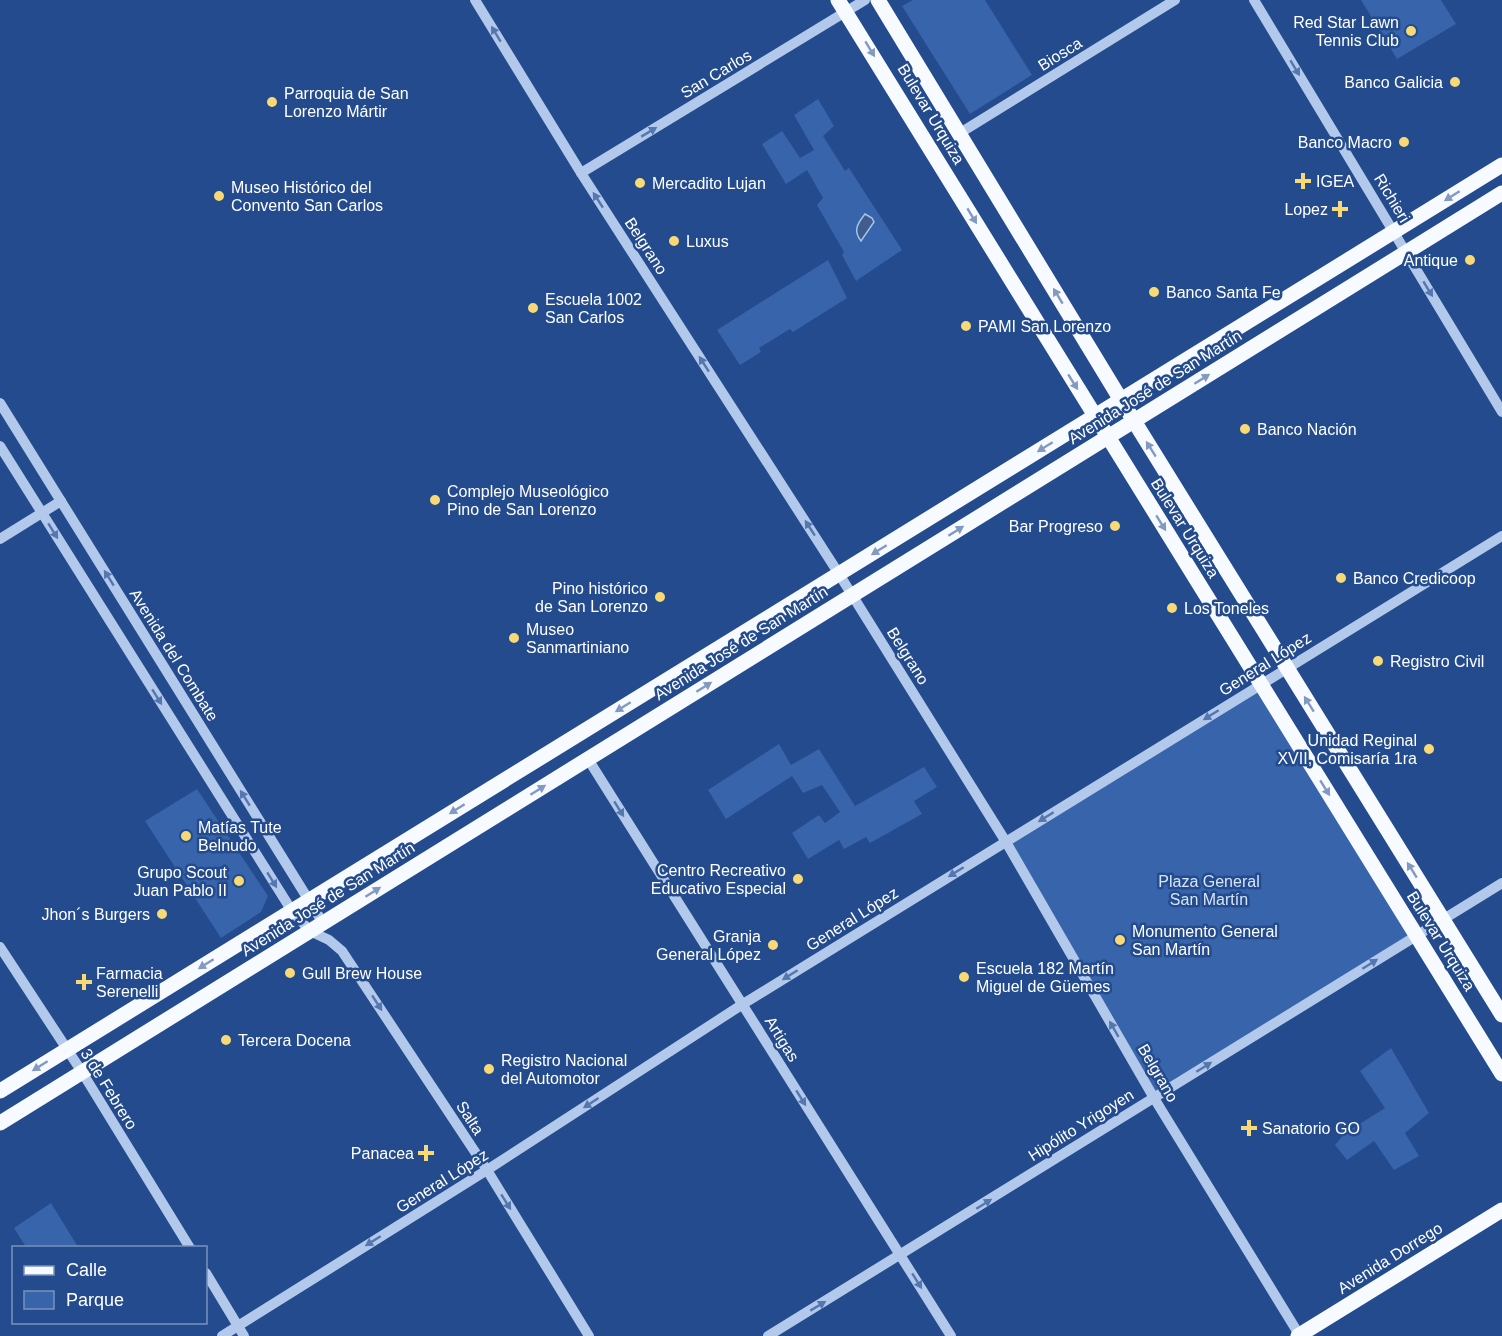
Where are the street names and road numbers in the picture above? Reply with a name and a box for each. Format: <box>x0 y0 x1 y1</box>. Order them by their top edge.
street label: Biosca <box>1035 34 1085 74</box>
street label: San Carlos <box>678 46 754 102</box>
street label: Bulevar Urquiza <box>894 61 968 167</box>
street label: Richieri <box>1371 171 1413 225</box>
street label: Belgrano <box>621 215 671 278</box>
street label: Avenida José de San Martín <box>1065 327 1245 447</box>
street label: Bulevar Urquiza <box>1148 475 1222 581</box>
street label: Avenida José de San Martín <box>651 583 831 703</box>
street label: Avenida del Combate <box>126 586 222 724</box>
street label: Belgrano <box>884 624 932 688</box>
street label: General López <box>1216 629 1314 699</box>
street label: Avenida José de San Martín <box>238 839 418 959</box>
street label: General López <box>803 884 901 954</box>
street label: Bulevar Urquiza <box>1404 888 1478 994</box>
street label: Artigas <box>762 1013 802 1065</box>
street label: Belgrano <box>1135 1041 1181 1105</box>
street label: 3 de Febrero <box>78 1046 141 1132</box>
street label: Hipólito Yrigoyen <box>1025 1086 1137 1164</box>
street label: Salta <box>453 1098 487 1138</box>
street label: General López <box>393 1146 491 1216</box>
street label: Avenida Dorrego <box>1335 1219 1445 1297</box>

